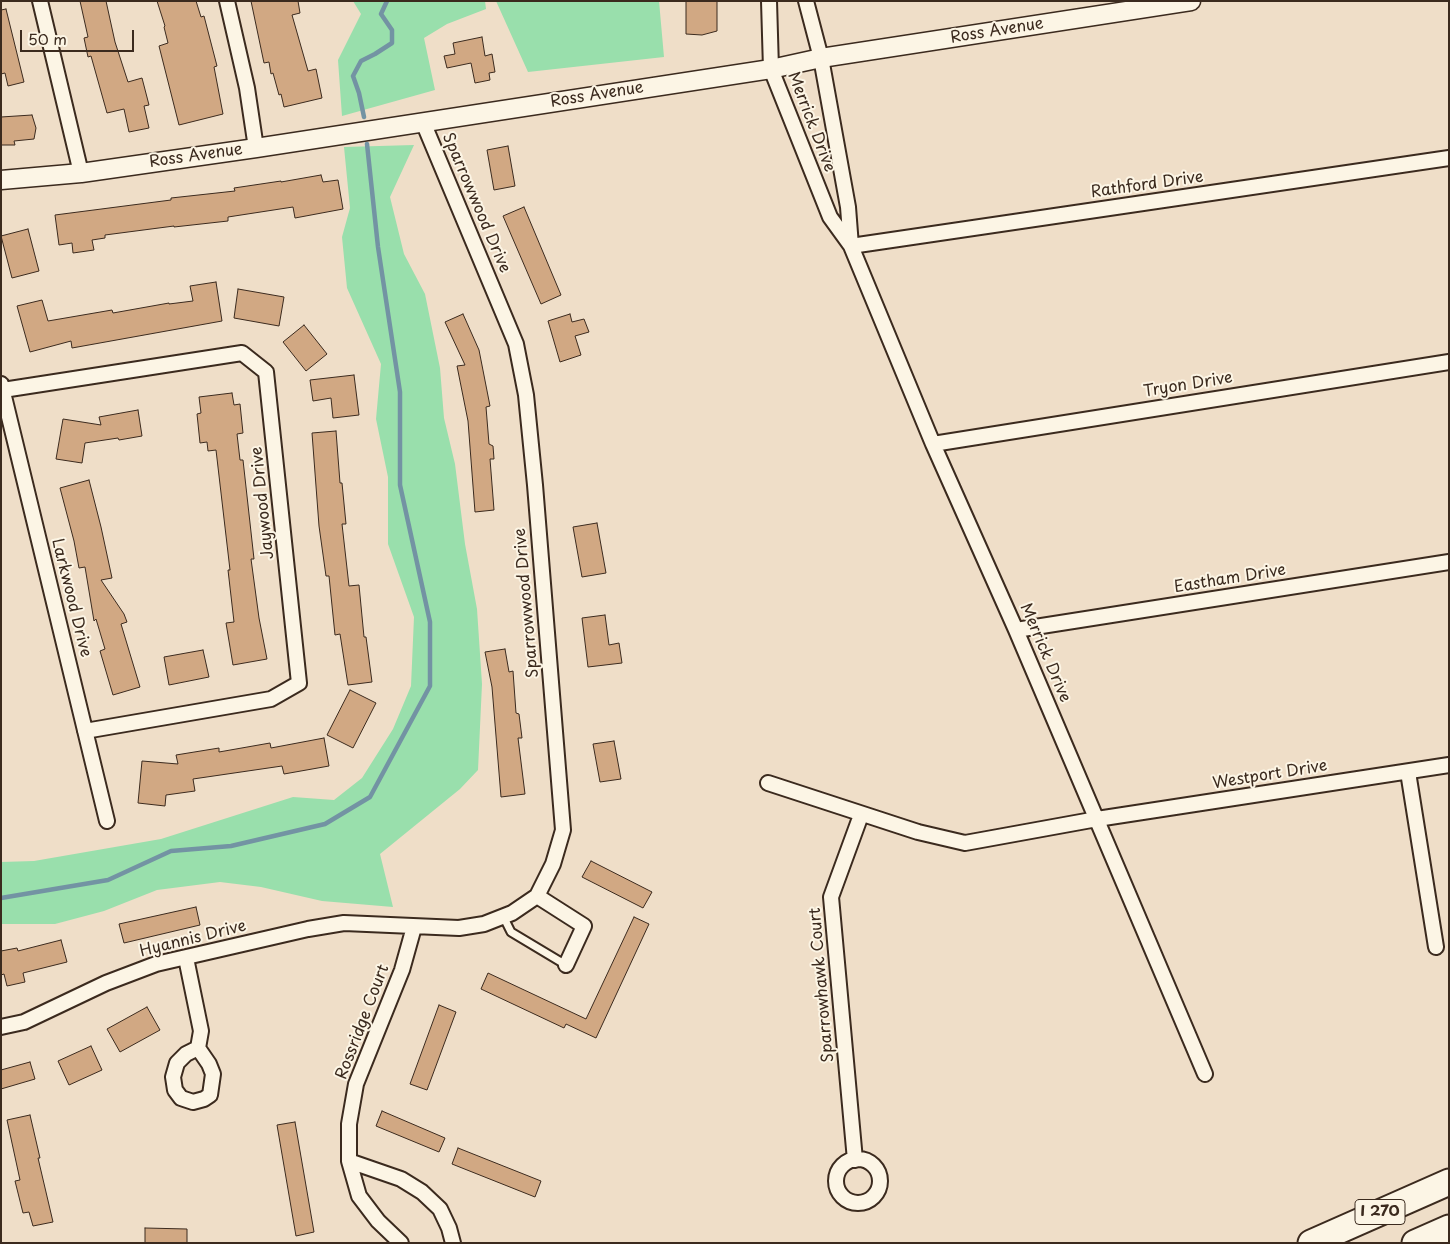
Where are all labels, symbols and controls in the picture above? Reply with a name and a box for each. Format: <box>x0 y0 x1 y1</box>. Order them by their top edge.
street label: Ross Avenue <box>949 14 1045 48</box>
scale bar <box>22 20 136 52</box>
text: 50 m <box>28 27 67 50</box>
street label: Merrick Drive <box>783 69 839 175</box>
street label: Ross Avenue <box>549 78 645 112</box>
street label: Sparrowwood Drive <box>438 130 514 276</box>
street label: Ross Avenue <box>148 140 244 172</box>
street label: Rathford Drive <box>1089 168 1205 202</box>
street label: Tryon Drive <box>1142 368 1234 402</box>
street label: Jaywood Drive <box>248 446 278 560</box>
street label: Sparrowwood Drive <box>511 527 543 679</box>
street label: Larkwood Drive <box>47 537 95 659</box>
street label: Eastham Drive <box>1173 561 1287 597</box>
street label: Merrick Drive <box>1016 601 1074 705</box>
street label: Westport Drive <box>1211 756 1329 794</box>
street label: Sparrowhawk Court <box>806 907 838 1063</box>
street label: Hyannis Drive <box>138 917 248 961</box>
street label: Rossridge Court <box>332 962 394 1082</box>
road number: I 270 <box>1355 1200 1405 1224</box>

